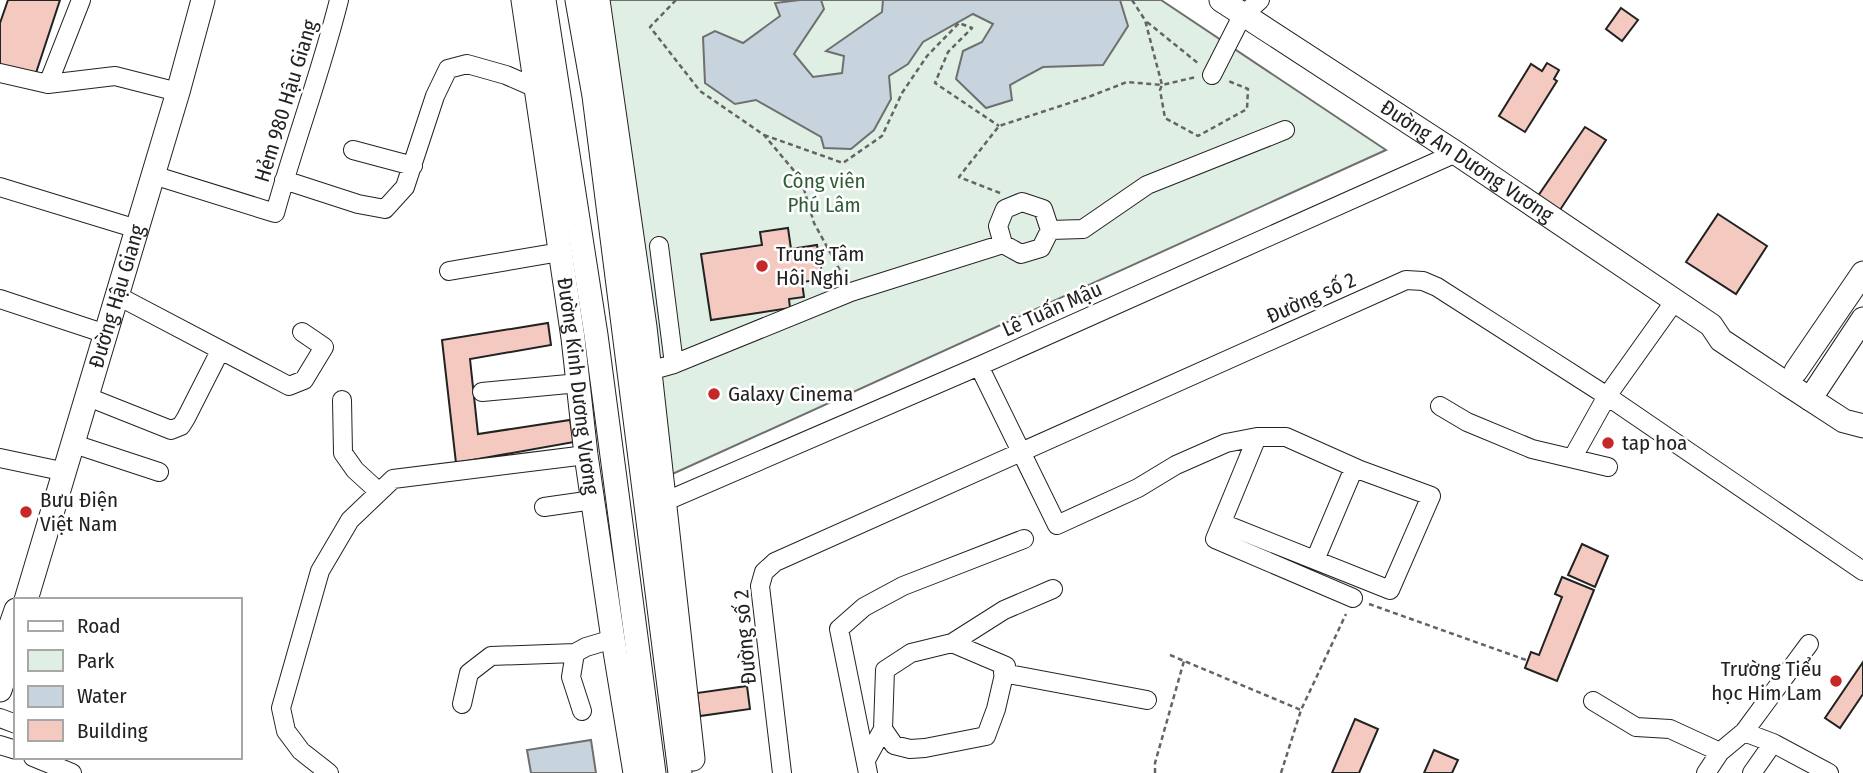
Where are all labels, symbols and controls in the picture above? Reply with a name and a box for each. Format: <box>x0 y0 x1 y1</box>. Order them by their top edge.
street label: Hẻm 980 Hậu Giang <box>249 17 323 185</box>
street label: Đường An Dương Vương <box>1375 94 1559 228</box>
park label: Công viên Phú Lâm <box>782 168 866 218</box>
street label: Đường Hậu Giang <box>83 221 151 371</box>
place label: Trung Tâm Hôi Nghi <box>776 241 864 291</box>
marker: Trung Tâm Hôi Nghi <box>754 258 770 274</box>
street label: Đường số 2 <box>1262 267 1360 329</box>
street label: Lê Tuấn Mậu <box>998 275 1106 343</box>
street label: Đường Kinh Dương Vương <box>551 276 605 497</box>
place label: Galaxy Cinema <box>728 381 853 407</box>
marker: Galaxy Cinema <box>706 386 722 402</box>
place label: tap hoa <box>1622 430 1687 456</box>
marker: tap hoa <box>1600 435 1616 451</box>
place label: Bưu Điện Việt Nam <box>40 487 118 537</box>
marker: Bưu Điện Việt Nam <box>18 504 34 520</box>
street label: Đường số 2 <box>728 589 762 685</box>
legend <box>14 598 242 759</box>
text: Road <box>77 613 121 639</box>
text: Park <box>77 648 115 674</box>
place label: Trường Tiểu học Him Lam <box>1711 656 1822 706</box>
marker: Trường Tiểu học Him Lam <box>1828 673 1844 689</box>
text: Water <box>77 683 127 709</box>
text: Building <box>77 718 148 744</box>

